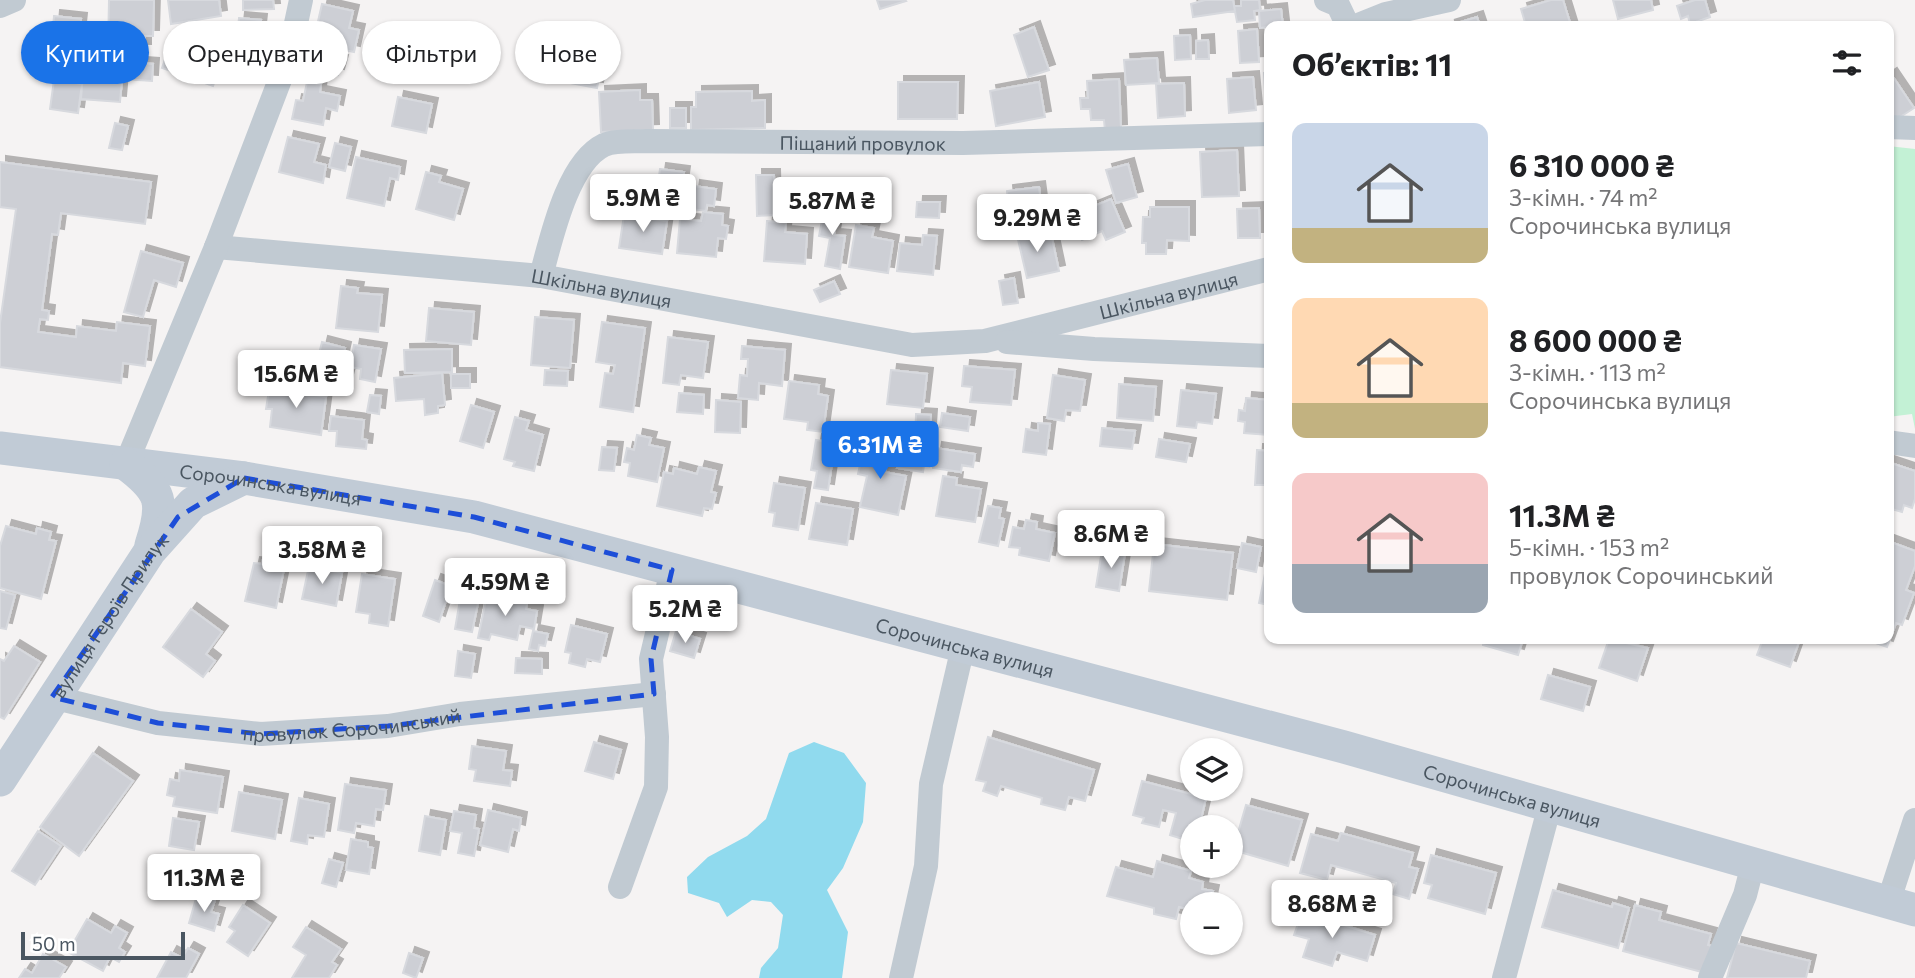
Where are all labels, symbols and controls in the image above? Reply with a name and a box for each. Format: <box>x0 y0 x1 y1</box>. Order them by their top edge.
chip: Купити <box>21 21 149 84</box>
chip: Орендувати <box>163 21 348 84</box>
chip: Фільтри <box>362 21 501 84</box>
chip: Нове <box>515 21 621 84</box>
icon: filters <box>1828 44 1866 82</box>
text: Об’єктів: 11 <box>1292 45 1452 82</box>
street label: Піщаний провулок <box>779 130 946 154</box>
text: 6 310 000 ₴ <box>1509 146 1674 183</box>
icon: home <box>1348 151 1432 235</box>
pin: 5.9M ₴ <box>586 174 700 234</box>
pin: 5.87M ₴ <box>767 177 897 237</box>
text: 5.9M ₴ <box>606 183 680 211</box>
text: 3-кімн. · 74 m² <box>1509 183 1657 211</box>
text: 5.87M ₴ <box>789 186 875 214</box>
pin: 9.29M ₴ <box>972 194 1102 254</box>
text: 9.29M ₴ <box>993 203 1081 231</box>
text: Сорочинська вулиця <box>1509 211 1731 239</box>
street label: Шкільна вулиця <box>530 263 674 312</box>
street label: Шкільна вулиця <box>1097 266 1240 323</box>
text: 8 600 000 ₴ <box>1509 321 1682 358</box>
icon: home <box>1348 326 1432 410</box>
pin: 15.6M ₴ <box>231 350 361 410</box>
text: 3-кімн. · 113 m² <box>1509 358 1666 386</box>
text: 15.6M ₴ <box>254 359 338 387</box>
text: Сорочинська вулиця <box>1509 386 1731 414</box>
pin: 6.31M ₴ <box>815 421 945 481</box>
text: 6.31M ₴ <box>838 430 922 458</box>
street label: Сорочинська вулиця <box>178 459 363 509</box>
text: 11.3M ₴ <box>1509 496 1615 533</box>
icon: home <box>1348 501 1432 585</box>
pin: 8.6M ₴ <box>1054 510 1168 570</box>
text: 8.6M ₴ <box>1074 519 1148 547</box>
pin: 3.58M ₴ <box>257 526 387 586</box>
street label: вулиця Героїв Прилук <box>46 528 173 702</box>
text: 5-кімн. · 153 m² <box>1509 533 1669 561</box>
text: 3.58M ₴ <box>278 535 366 563</box>
pin: 4.59M ₴ <box>440 558 570 618</box>
text: провулок Сорочинський <box>1509 561 1773 589</box>
text: 4.59M ₴ <box>461 567 549 595</box>
pin: 5.2M ₴ <box>628 586 742 645</box>
text: 5.2M ₴ <box>648 594 722 622</box>
street label: Сорочинська вулиця <box>873 612 1057 681</box>
street label: провулок Сорочинський <box>242 703 462 746</box>
map controls <box>1180 738 1243 955</box>
button: layers <box>1180 738 1243 801</box>
street label: Сорочинська вулиця <box>1421 759 1604 831</box>
button: + <box>1180 815 1243 878</box>
pin: 11.3M ₴ <box>139 855 269 914</box>
text: 11.3M ₴ <box>163 863 245 891</box>
pin: 8.68M ₴ <box>1267 880 1397 940</box>
text: 8.68M ₴ <box>1287 889 1377 917</box>
button: − <box>1180 892 1243 955</box>
scale bar <box>21 929 186 961</box>
text: 50 m <box>32 932 76 955</box>

